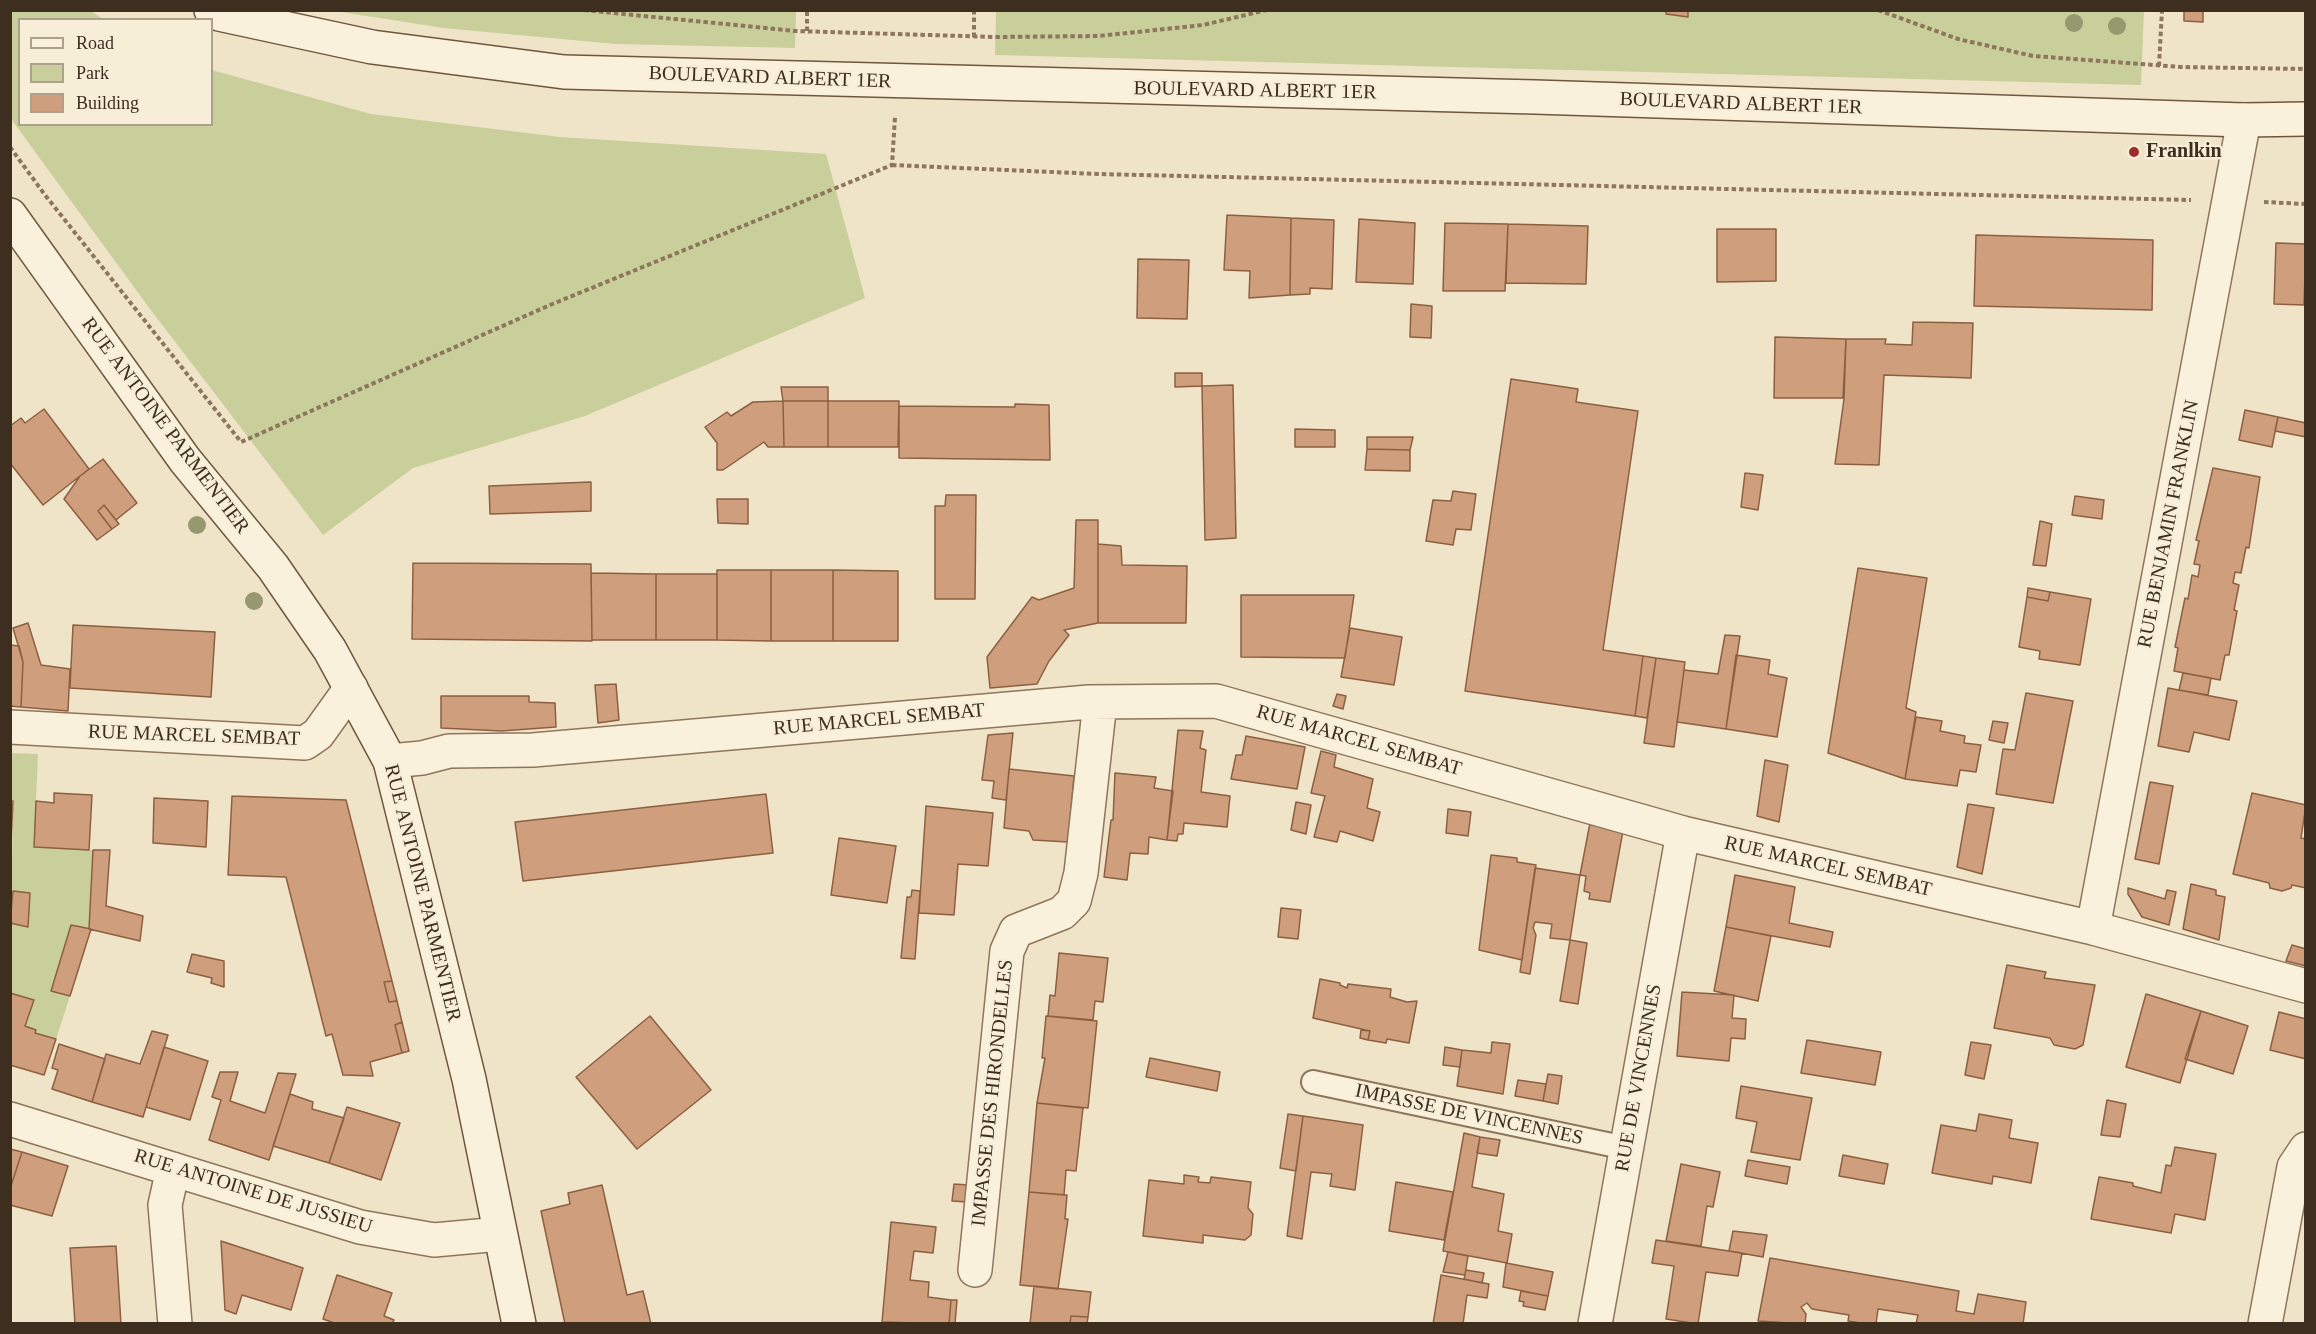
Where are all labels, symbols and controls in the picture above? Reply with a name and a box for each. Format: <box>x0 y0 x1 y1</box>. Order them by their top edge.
legend <box>18 18 213 126</box>
text: Road <box>76 33 114 53</box>
street label: BOULEVARD ALBERT 1ER <box>648 62 892 94</box>
text: Park <box>76 63 109 83</box>
street label: BOULEVARD ALBERT 1ER <box>1133 77 1377 105</box>
street label: BOULEVARD ALBERT 1ER <box>1619 88 1863 120</box>
text: Building <box>76 93 139 113</box>
place label: Franlkin <box>2146 140 2222 164</box>
marker: Franlkin <box>2127 145 2141 159</box>
street label: RUE ANTOINE PARMENTIER <box>76 313 254 539</box>
street label: RUE BENJAMIN FRANKLIN <box>2133 398 2205 650</box>
street label: RUE MARCEL SEMBAT <box>772 699 986 741</box>
street label: RUE MARCEL SEMBAT <box>1254 700 1464 782</box>
street label: RUE MARCEL SEMBAT <box>88 720 300 752</box>
street label: RUE ANTOINE PARMENTIER <box>378 762 466 1024</box>
street label: RUE MARCEL SEMBAT <box>1722 831 1934 903</box>
street label: IMPASSE DES HIRONDELLES <box>967 958 1019 1228</box>
street label: RUE DE VINCENNES <box>1611 982 1667 1174</box>
street label: IMPASSE DE VINCENNES <box>1353 1079 1585 1151</box>
street label: RUE ANTOINE DE JUSSIEU <box>131 1144 375 1240</box>

